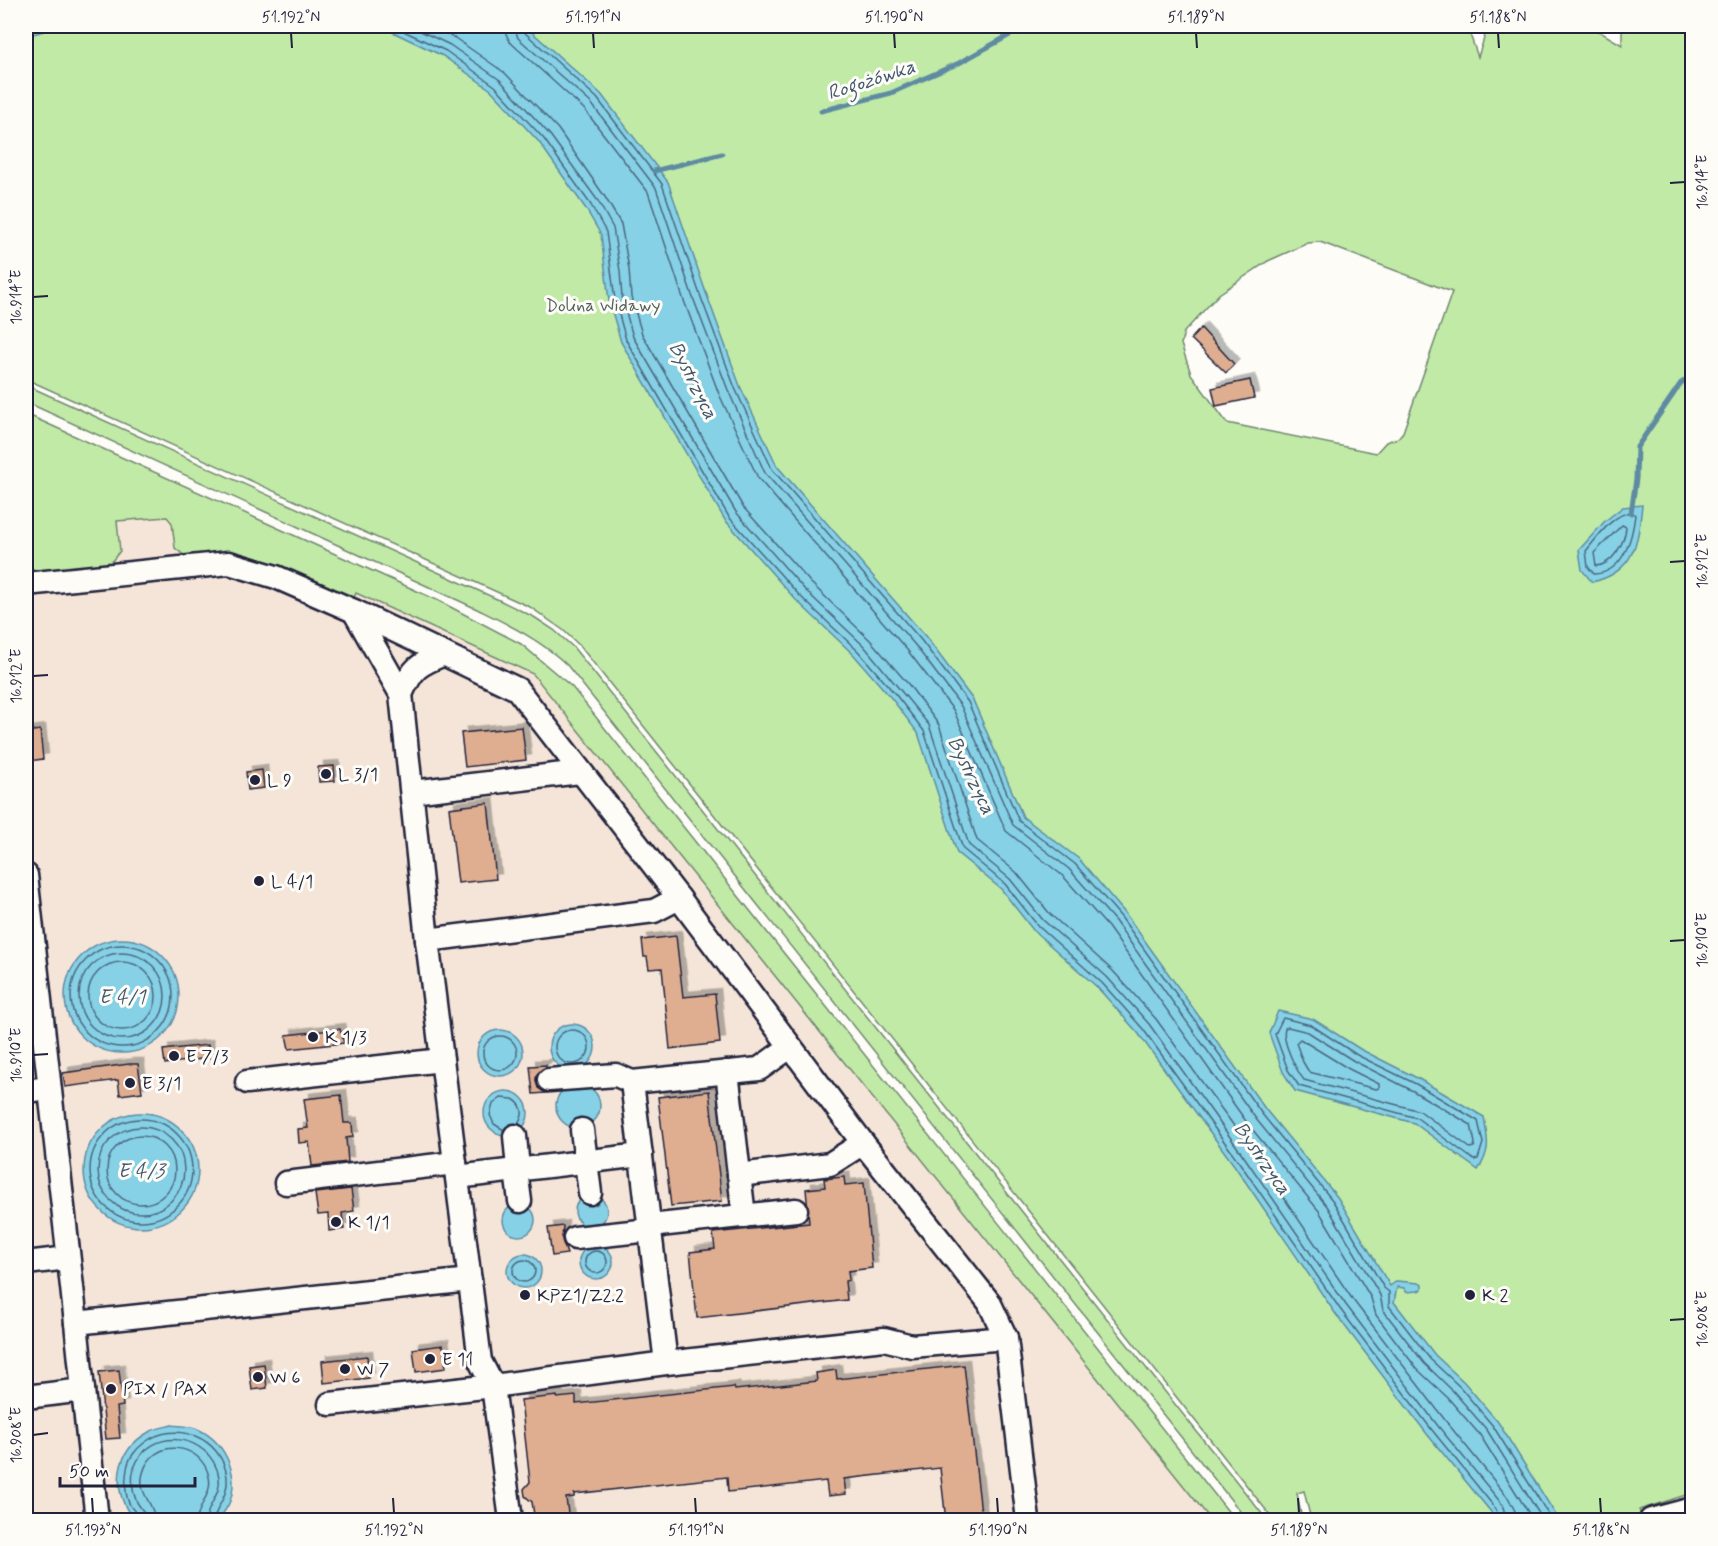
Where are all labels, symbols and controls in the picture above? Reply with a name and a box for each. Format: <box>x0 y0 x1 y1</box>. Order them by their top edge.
text: 51.192°N <box>262 8 320 28</box>
text: 51.191°N <box>565 8 621 28</box>
text: 51.190°N <box>865 8 923 28</box>
text: 51.189°N <box>1168 8 1224 28</box>
text: 51.188°N <box>1469 8 1527 28</box>
water label: Rogożówka <box>824 53 920 109</box>
text: 16.914°E <box>1693 154 1713 210</box>
text: 16.914°E <box>7 269 27 325</box>
park label: Dolina Widawy <box>546 294 660 318</box>
water label: Bystrzyca <box>662 337 724 424</box>
text: 16.912°E <box>1693 533 1713 589</box>
text: 16.912°E <box>7 648 27 704</box>
water label: Bystrzyca <box>940 732 1001 819</box>
place label: L 3/1 <box>338 763 378 787</box>
marker: L 3/1 <box>319 767 333 781</box>
place label: L 9 <box>267 769 292 793</box>
marker: L 9 <box>248 773 262 787</box>
place label: L 4/1 <box>271 870 313 894</box>
marker: L 4/1 <box>252 874 266 888</box>
text: 16.910°E <box>1693 912 1713 968</box>
water label: E 4/1 <box>99 984 147 1011</box>
place label: K 1/3 <box>325 1026 367 1050</box>
text: 16.910°E <box>7 1027 27 1083</box>
marker: K 1/3 <box>306 1030 320 1044</box>
place label: E 7/3 <box>186 1045 228 1069</box>
marker: E 7/3 <box>167 1049 181 1063</box>
place label: E 3/1 <box>142 1072 181 1096</box>
marker: E 3/1 <box>123 1076 137 1090</box>
water label: Bystrzyca <box>1227 1117 1297 1201</box>
water label: E 4/3 <box>118 1158 167 1185</box>
place label: K 1/1 <box>348 1211 390 1235</box>
marker: K 1/1 <box>329 1215 343 1229</box>
place label: KPZ1/Z2.2 <box>537 1284 624 1308</box>
place label: K 2 <box>1482 1284 1509 1308</box>
marker: KPZ1/Z2.2 <box>518 1288 532 1302</box>
marker: K 2 <box>1463 1288 1477 1302</box>
text: 16.908°E <box>1693 1291 1713 1347</box>
place label: E 11 <box>442 1348 473 1372</box>
marker: E 11 <box>423 1352 437 1366</box>
place label: W 7 <box>357 1358 389 1382</box>
marker: W 7 <box>338 1362 352 1376</box>
place label: W 6 <box>270 1366 300 1390</box>
marker: W 6 <box>251 1370 265 1384</box>
place label: PIX / PAX <box>123 1378 208 1402</box>
marker: PIX / PAX <box>104 1382 118 1396</box>
text: 16.908°E <box>7 1407 27 1463</box>
scale bar <box>60 1450 195 1488</box>
text: 50 m <box>69 1460 109 1484</box>
text: 51.193°N <box>65 1521 121 1541</box>
text: 51.192°N <box>365 1521 423 1541</box>
text: 51.191°N <box>668 1521 724 1541</box>
text: 51.190°N <box>969 1521 1027 1541</box>
text: 51.189°N <box>1271 1521 1327 1541</box>
text: 51.188°N <box>1572 1521 1630 1541</box>

